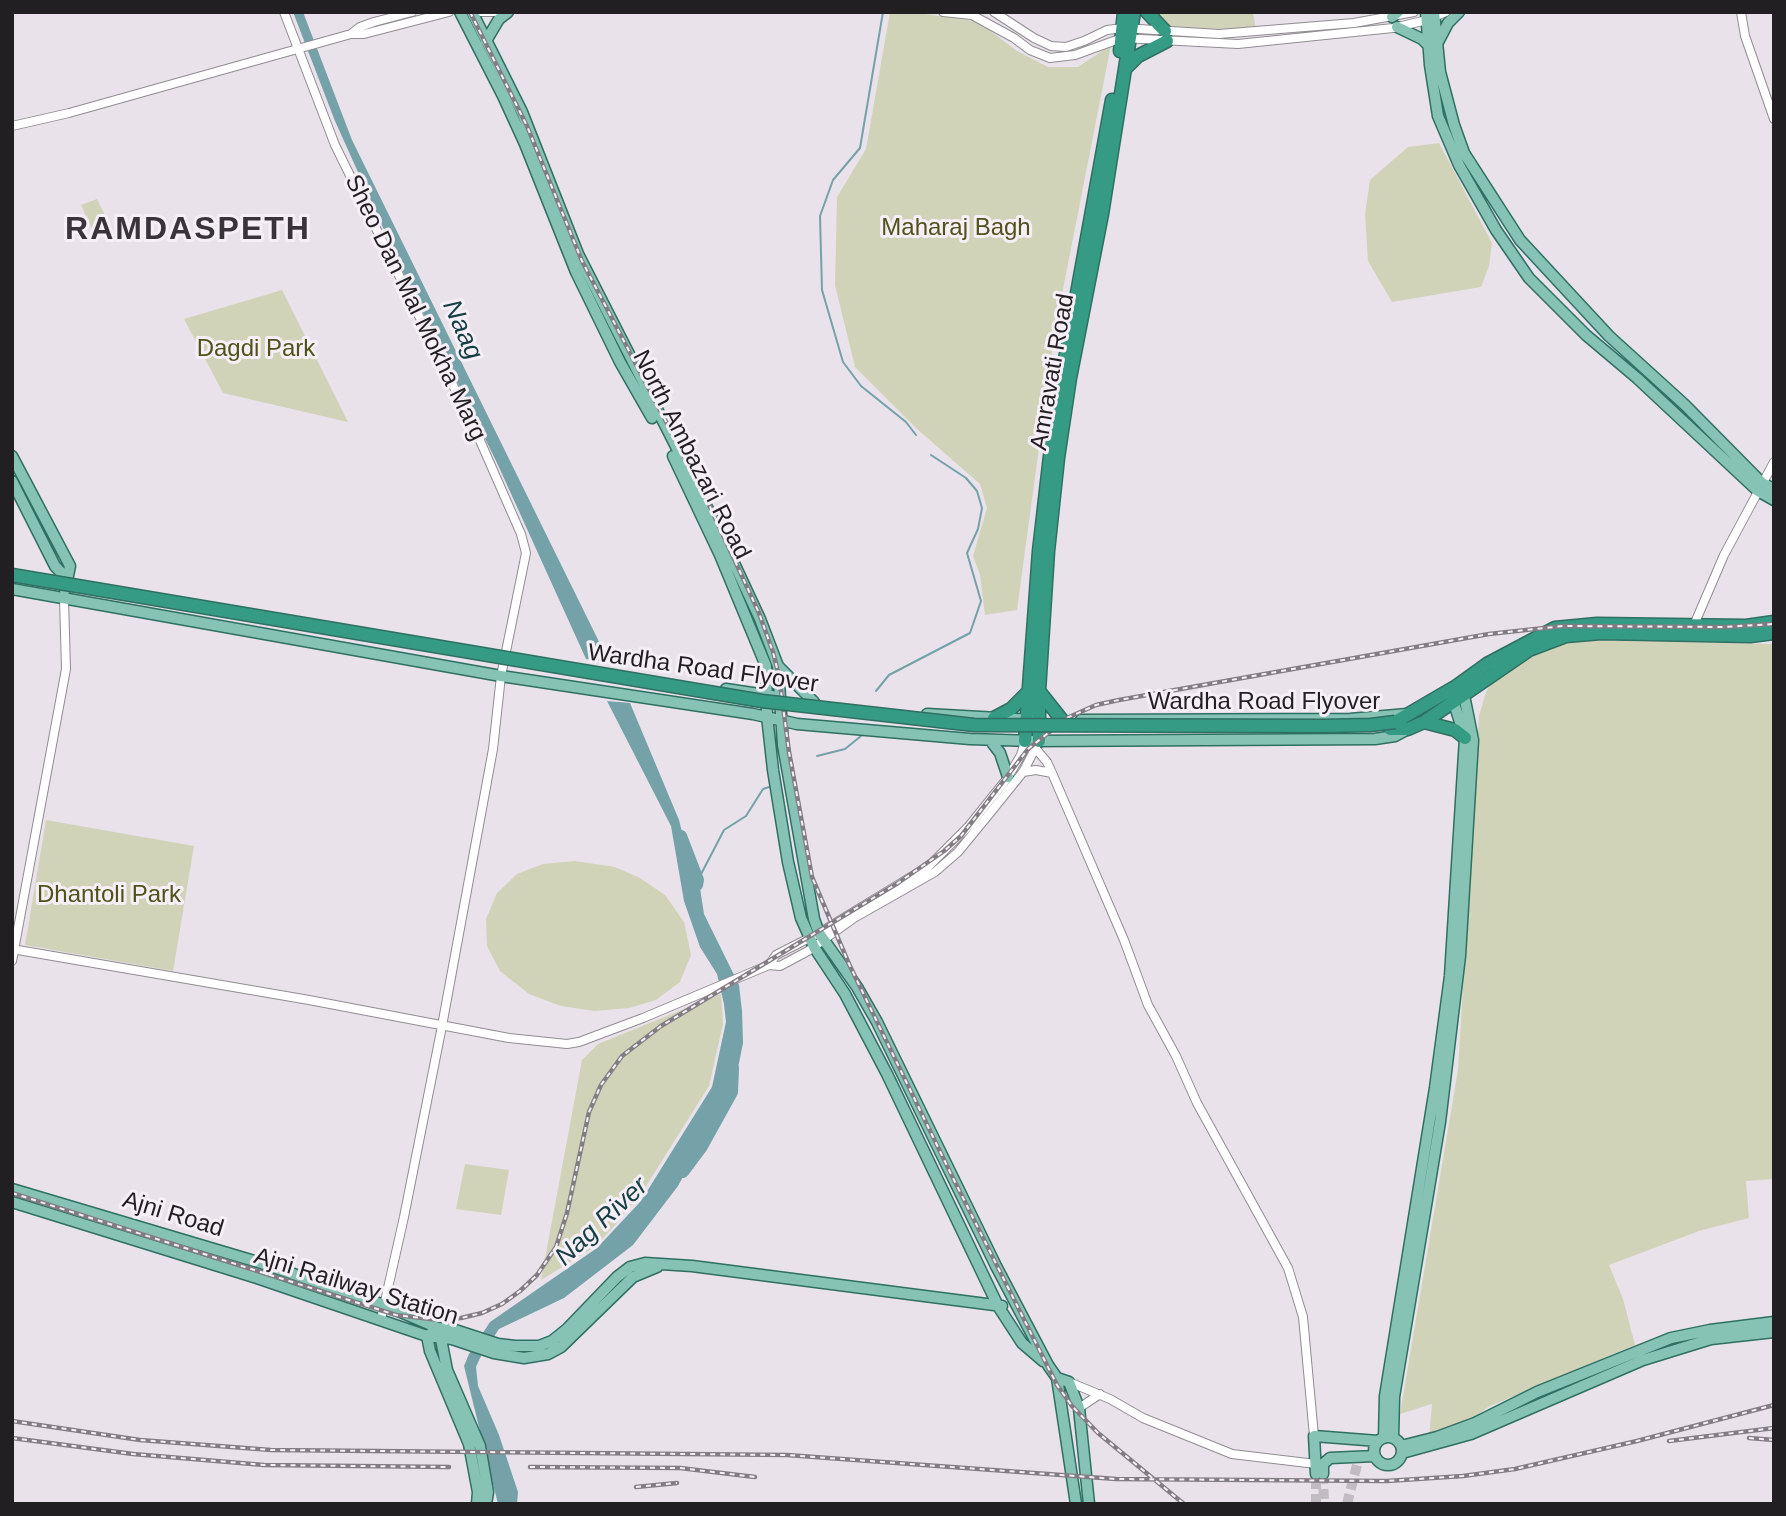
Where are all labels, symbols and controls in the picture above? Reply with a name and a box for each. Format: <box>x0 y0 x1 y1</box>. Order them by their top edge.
street label: Sheo Dan Mal Mokha Marg <box>338 170 492 446</box>
district label: RAMDASPETH <box>66 211 310 249</box>
park label: Maharaj Bagh <box>881 214 1031 242</box>
street label: Amravati Road <box>1025 291 1081 453</box>
water label: Naag <box>435 295 489 365</box>
park label: Dagdi Park <box>197 335 315 363</box>
street label: North Ambazari Road <box>626 346 756 564</box>
street label: Wardha Road Flyover <box>586 639 820 699</box>
street label: Wardha Road Flyover <box>1148 688 1380 716</box>
park label: Dhantoli Park <box>37 881 181 909</box>
water label: Nag River <box>549 1171 655 1273</box>
street label: Ajni Road <box>119 1186 227 1244</box>
street label: Ajni Railway Station <box>250 1242 462 1332</box>

